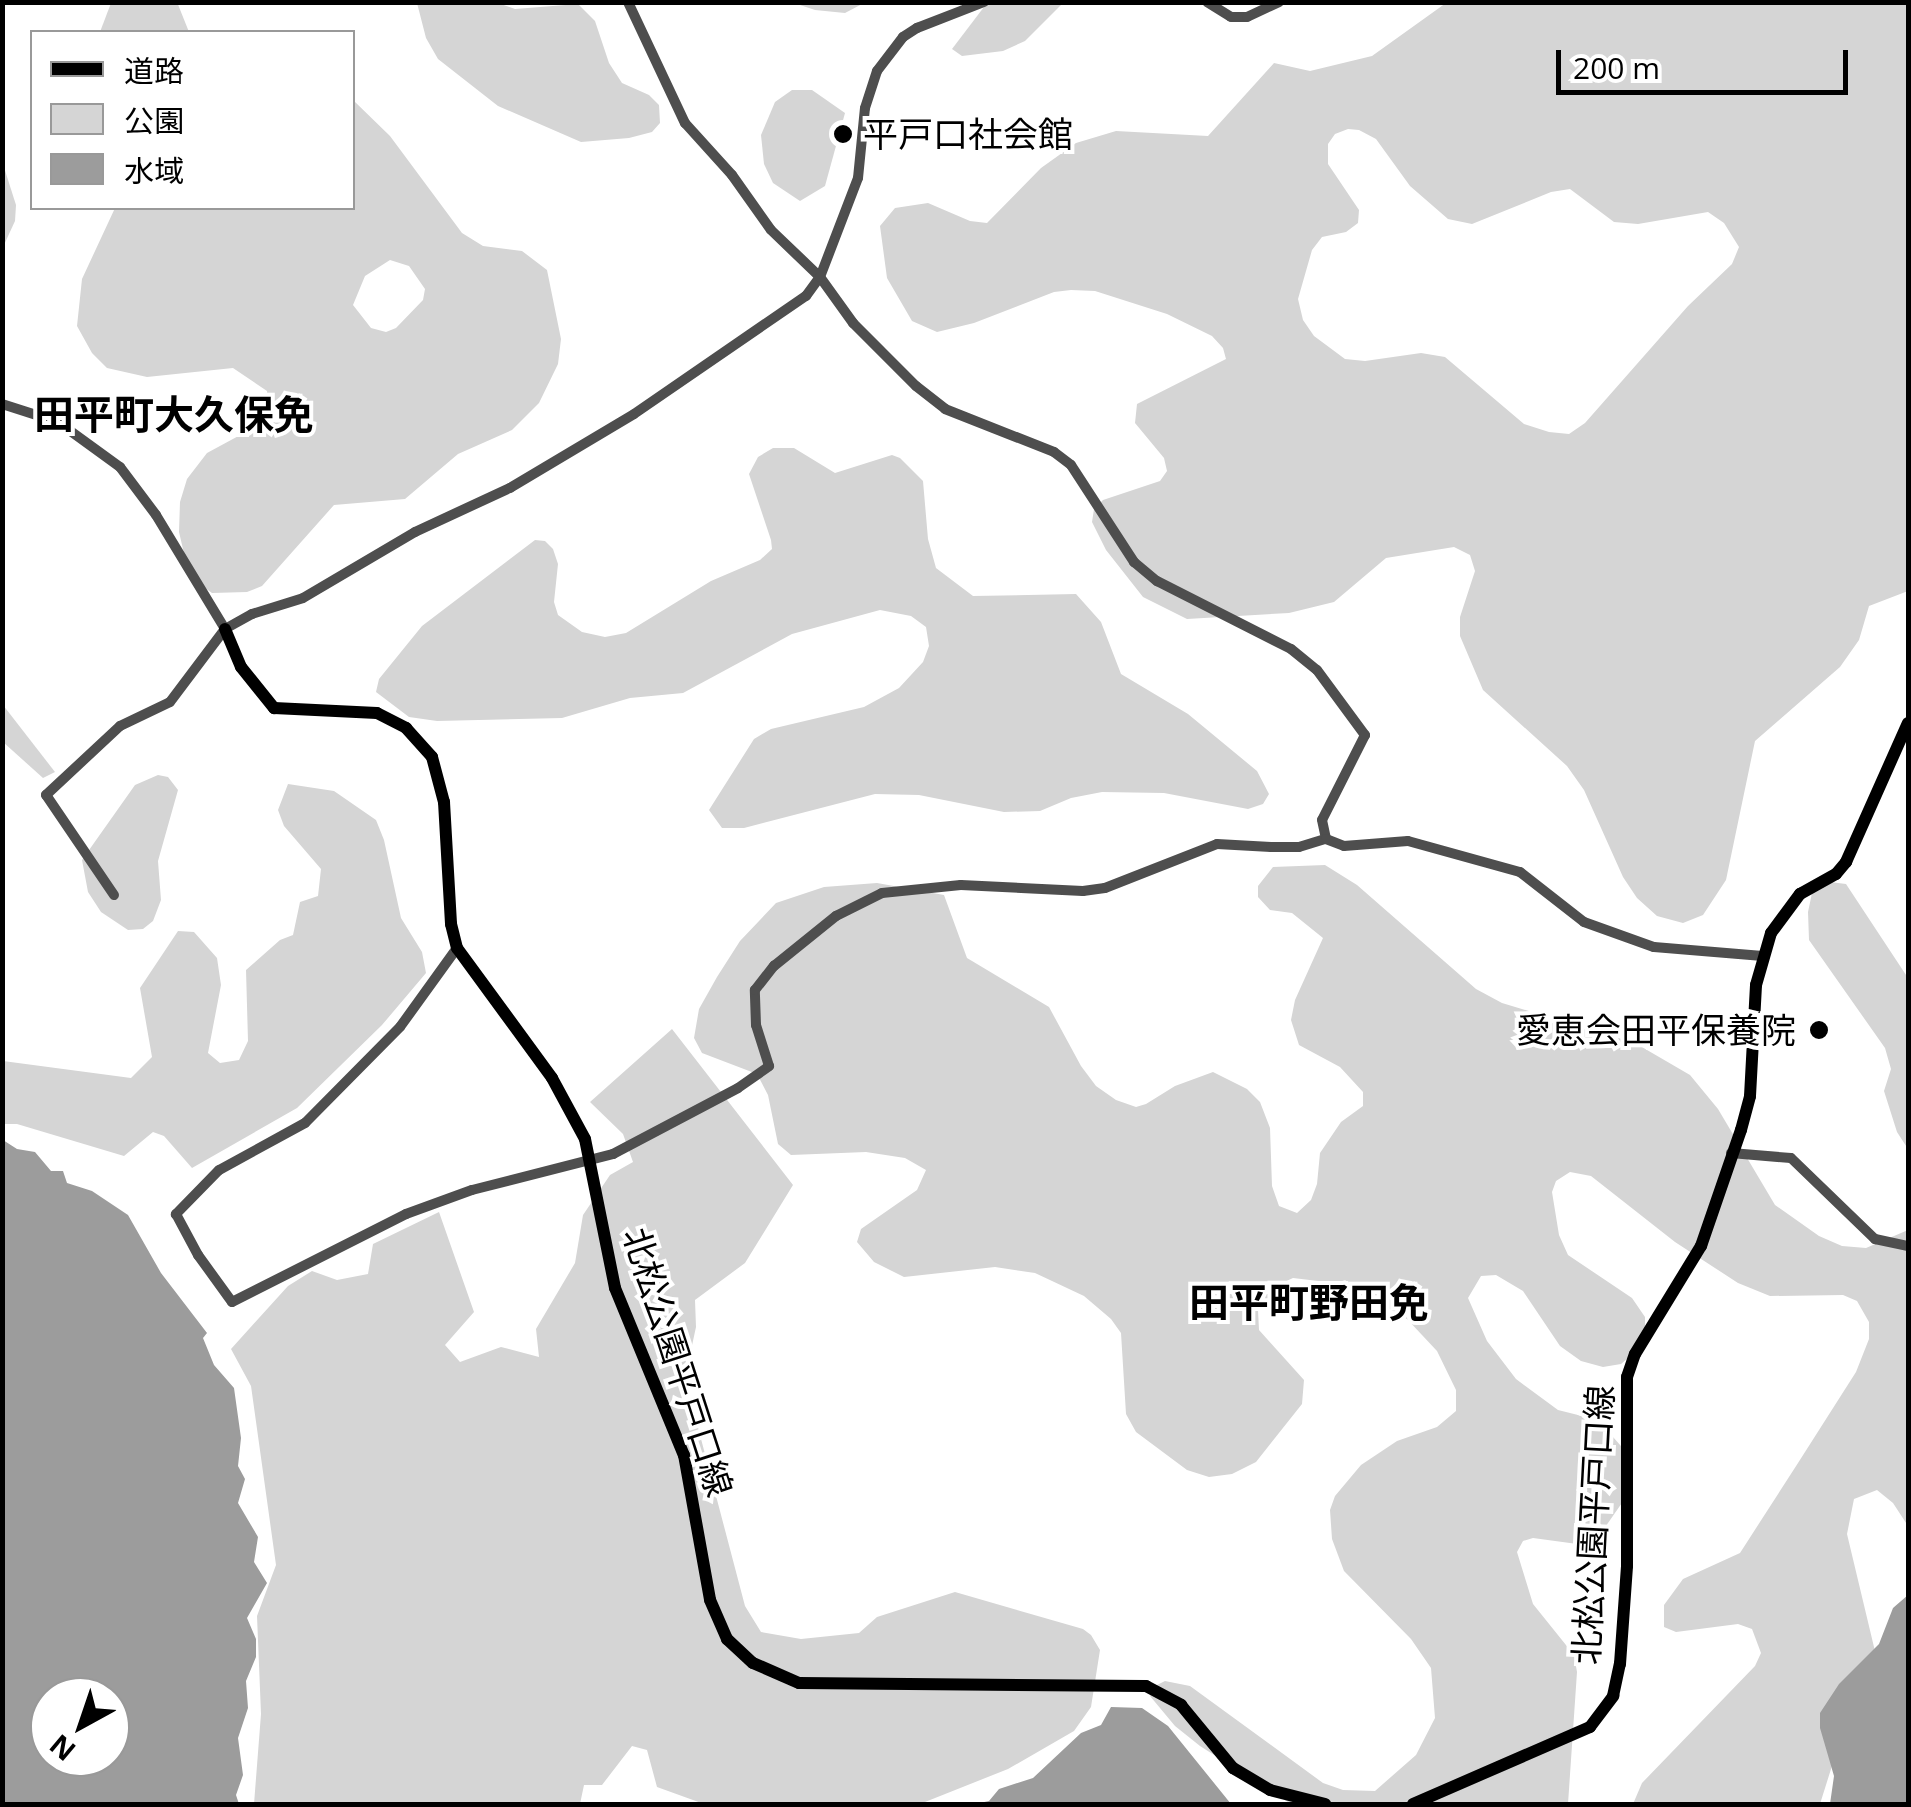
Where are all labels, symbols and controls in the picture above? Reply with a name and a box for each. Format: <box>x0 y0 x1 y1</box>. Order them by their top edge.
legend <box>30 30 355 210</box>
scale bar <box>1561 30 1854 92</box>
text: 200 m <box>1573 47 1660 88</box>
text: 道路 <box>124 50 184 91</box>
text: 公園 <box>124 100 184 141</box>
place label: 平戸口社会館 <box>863 113 1073 155</box>
marker: 平戸口社会館 <box>832 123 854 145</box>
text: 水域 <box>124 150 184 191</box>
district label: 田平町大久保免 <box>34 390 314 438</box>
place label: 愛恵会田平保養院 <box>1516 1009 1796 1051</box>
marker: 愛恵会田平保養院 <box>1806 1017 1832 1043</box>
street label: 北松公園平戸口線 <box>615 1222 741 1502</box>
district label: 田平町野田免 <box>1189 1278 1429 1326</box>
street label: 北松公園平戸口線 <box>1565 1384 1621 1666</box>
north arrow <box>30 1677 130 1777</box>
text: N <box>41 1727 83 1770</box>

